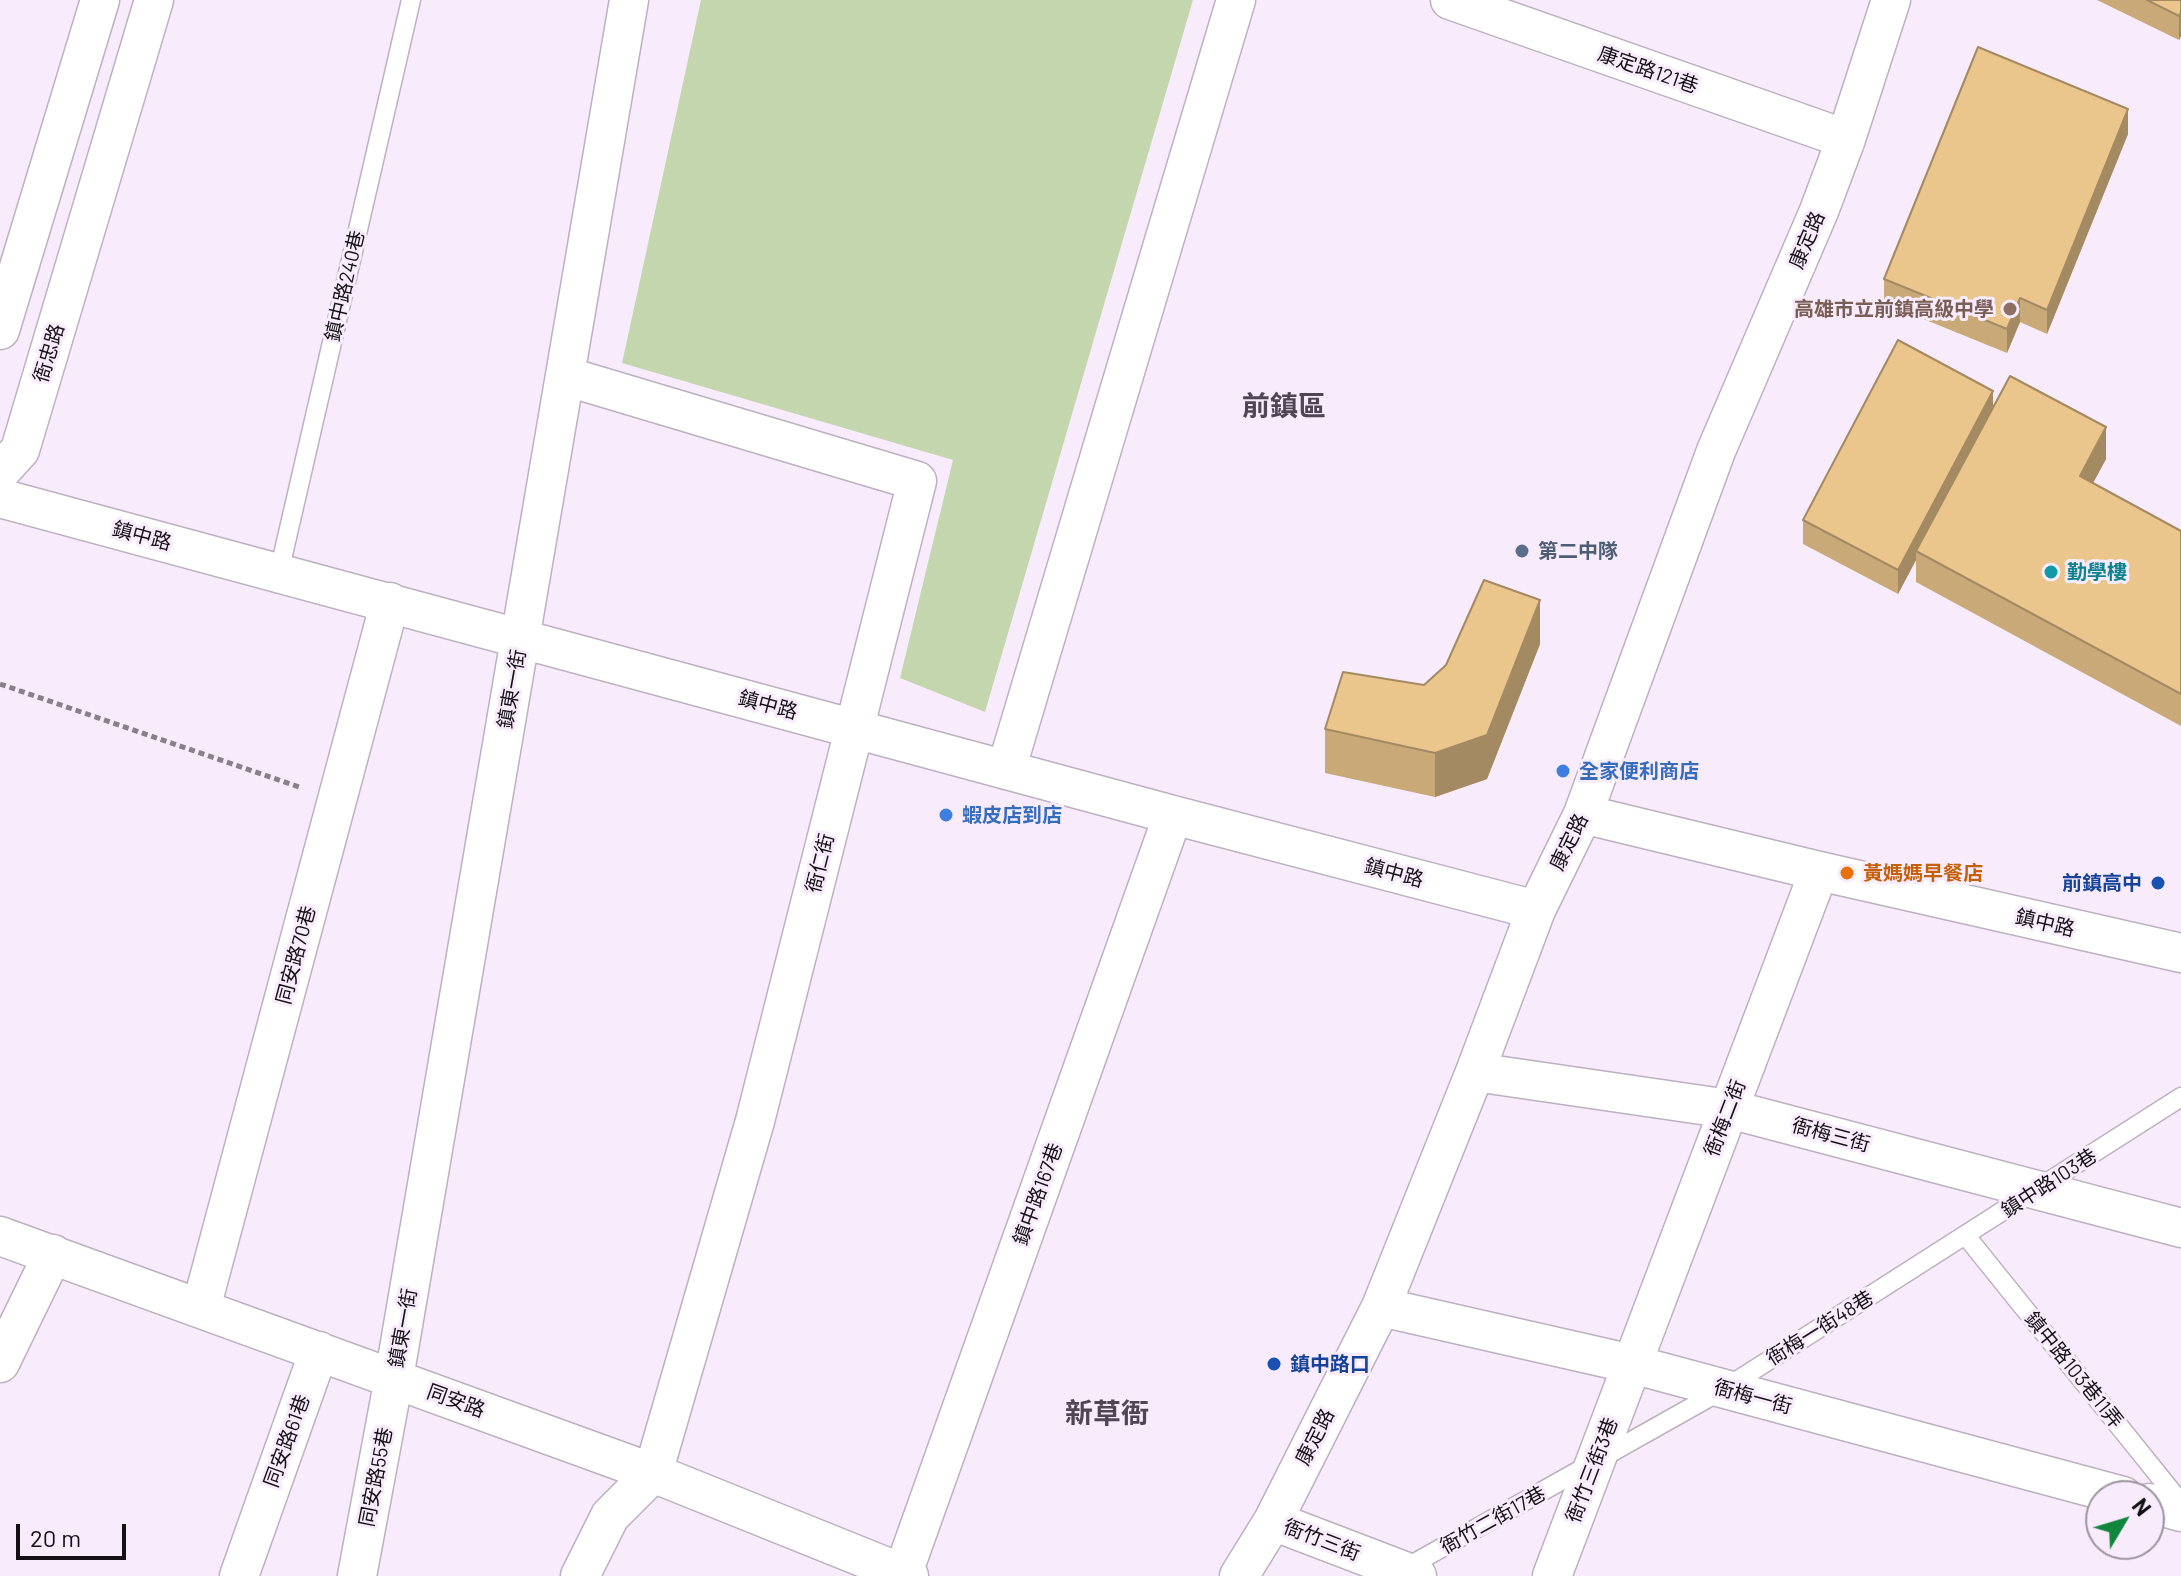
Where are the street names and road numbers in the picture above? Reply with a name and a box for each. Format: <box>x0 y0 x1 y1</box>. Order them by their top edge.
street label: 康定路121巷 <box>1595 42 1701 98</box>
street label: 康定路 <box>1784 208 1830 272</box>
street label: 鎮中路240巷 <box>321 228 369 344</box>
street label: 衙忠路 <box>29 321 69 385</box>
street label: 鎮中路 <box>110 517 174 555</box>
street label: 鎮東一街 <box>493 648 531 730</box>
street label: 鎮中路 <box>736 686 800 724</box>
street label: 康定路 <box>1545 810 1593 874</box>
street label: 衙仁街 <box>801 831 839 895</box>
street label: 鎮中路 <box>1362 854 1426 892</box>
street label: 同安路70巷 <box>271 903 321 1007</box>
street label: 鎮中路 <box>2013 905 2077 941</box>
street label: 衙梅二街 <box>1699 1076 1751 1160</box>
street label: 衙梅三街 <box>1789 1113 1873 1157</box>
street label: 鎮中路167巷 <box>1008 1140 1068 1248</box>
street label: 鎮中路103巷 <box>1997 1143 2101 1223</box>
street label: 衙梅一街48巷 <box>1762 1286 1878 1370</box>
street label: 鎮東一街 <box>384 1287 422 1369</box>
street label: 鎮中路103巷11弄 <box>2020 1307 2128 1433</box>
street label: 衙梅一街 <box>1711 1375 1795 1419</box>
street label: 同安路 <box>424 1379 488 1423</box>
street label: 同安路61巷 <box>259 1391 315 1491</box>
street label: 康定路 <box>1291 1405 1339 1469</box>
street label: 衙竹三街3巷 <box>1561 1414 1623 1526</box>
street label: 同安路55巷 <box>355 1425 397 1529</box>
street label: 衙竹二街17巷 <box>1436 1481 1550 1559</box>
street label: 衙竹三街 <box>1280 1514 1364 1566</box>

